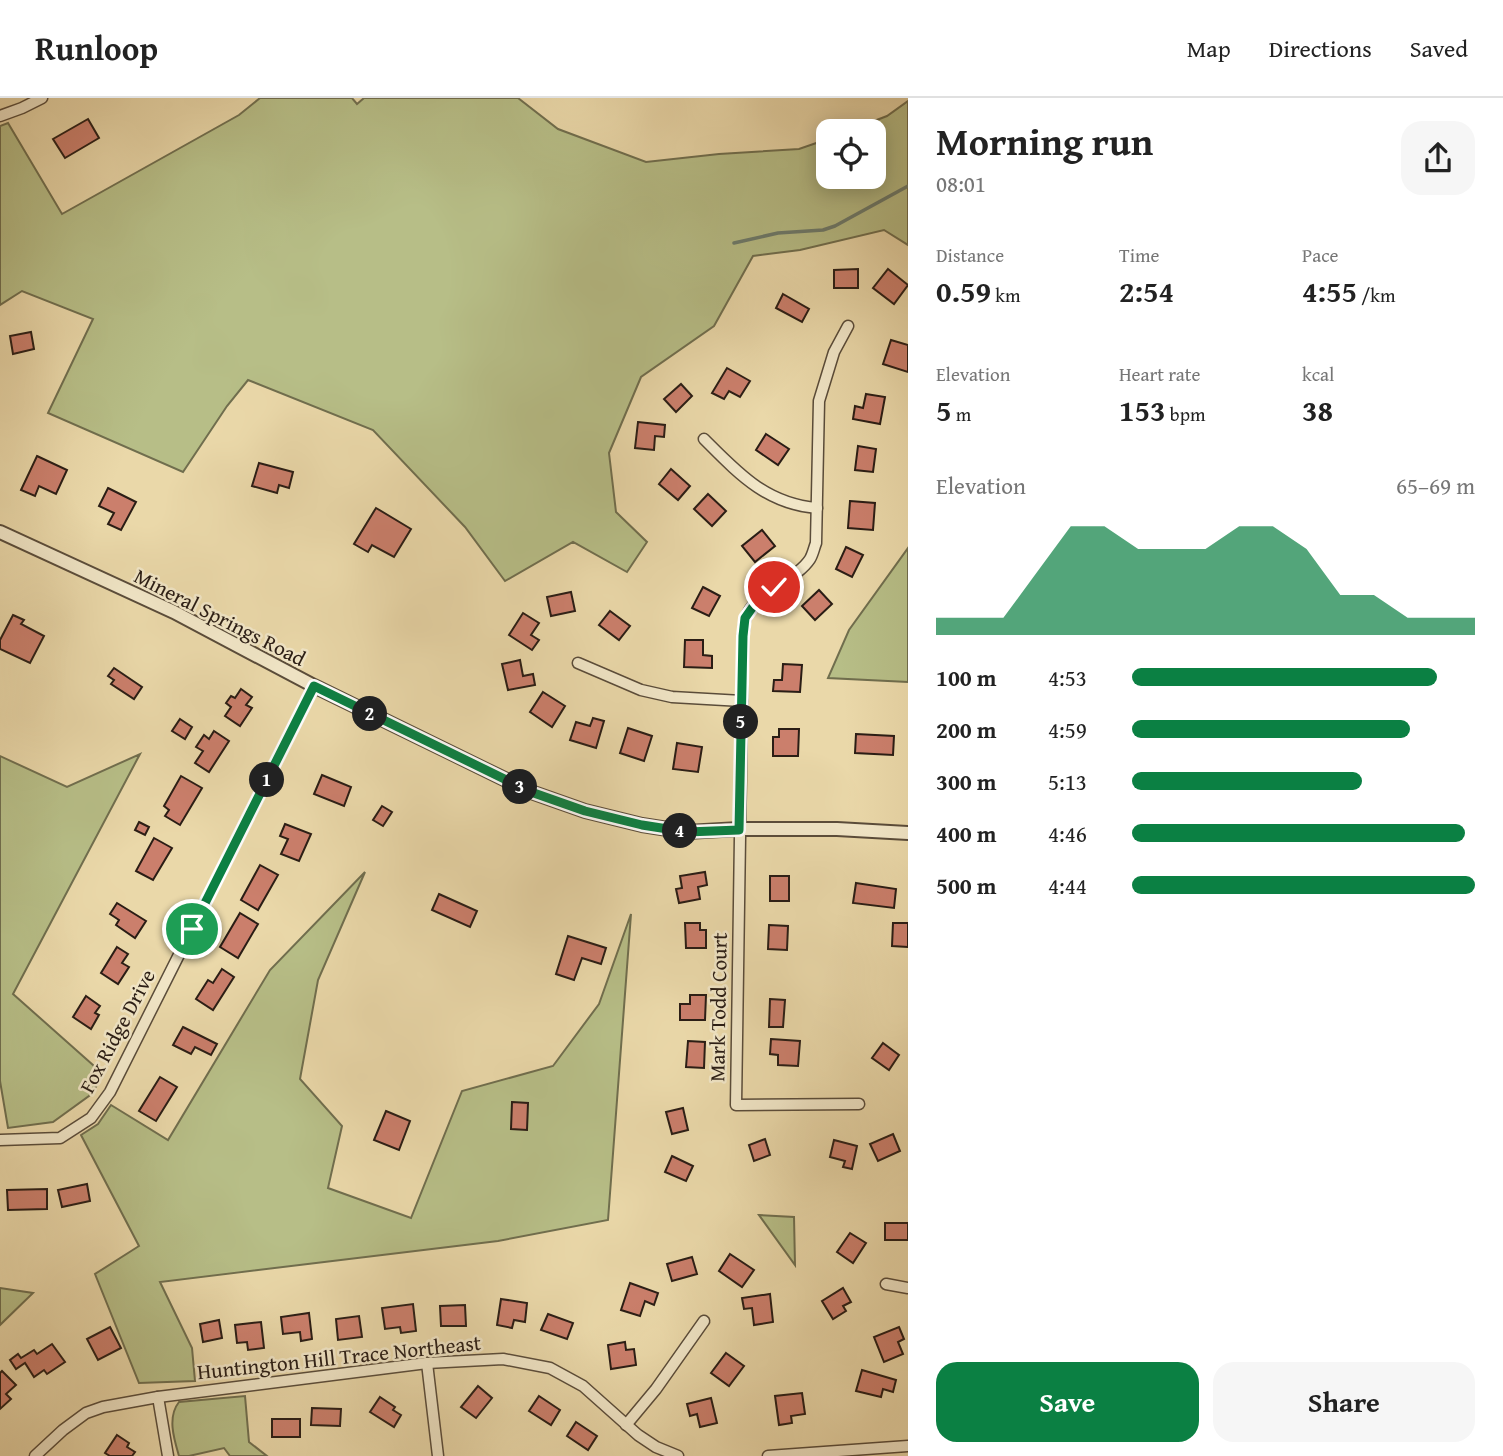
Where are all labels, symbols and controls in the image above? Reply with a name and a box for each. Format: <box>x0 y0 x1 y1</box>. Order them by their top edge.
text: Runloop <box>35 24 158 72</box>
text: Map <box>1187 31 1231 66</box>
text: Directions <box>1269 31 1372 66</box>
text: Saved <box>1410 31 1468 66</box>
text: Morning run <box>936 113 1153 169</box>
map controls <box>816 119 886 189</box>
button: locate <box>816 119 886 189</box>
button: share <box>1401 121 1475 195</box>
text: 08:01 <box>936 167 986 200</box>
text: Distance <box>936 241 1004 269</box>
text: Time <box>1119 241 1159 269</box>
text: Pace <box>1302 241 1339 269</box>
text: 0.59 <box>936 269 991 313</box>
text: 2:54 <box>1119 269 1174 313</box>
text: 4:55 <box>1302 269 1357 313</box>
text: km <box>991 281 1020 309</box>
text: /km <box>1357 281 1395 309</box>
text: Elevation <box>936 360 1010 388</box>
text: Heart rate <box>1119 360 1200 388</box>
text: kcal <box>1302 360 1334 388</box>
text: 5 <box>936 388 952 432</box>
text: 153 <box>1119 388 1166 432</box>
text: 38 <box>1302 388 1333 432</box>
text: m <box>952 400 971 428</box>
text: bpm <box>1166 400 1205 428</box>
text: Elevation <box>936 469 1026 502</box>
text: 65–69 m <box>1396 469 1475 502</box>
pin <box>744 557 804 617</box>
street label: Mineral Springs Road <box>129 560 312 674</box>
icon: check <box>755 568 793 606</box>
text: 100 m <box>936 661 997 694</box>
text: 4:53 <box>1048 661 1087 694</box>
pin: 2 <box>352 696 388 732</box>
text: 2 <box>365 699 374 727</box>
pin: 5 <box>724 704 758 740</box>
text: 5 <box>736 707 745 735</box>
text: 200 m <box>936 713 997 746</box>
text: 4:59 <box>1048 713 1087 746</box>
pin: 1 <box>250 762 284 798</box>
text: 1 <box>262 765 271 793</box>
text: 300 m <box>936 765 997 798</box>
text: 5:13 <box>1048 765 1087 798</box>
pin: 3 <box>503 770 538 804</box>
text: 3 <box>515 772 524 800</box>
pin: 4 <box>662 814 698 848</box>
text: 4 <box>675 816 684 844</box>
text: 400 m <box>936 817 997 850</box>
text: 4:46 <box>1048 817 1087 850</box>
text: 500 m <box>936 869 997 902</box>
text: 4:44 <box>1048 869 1087 902</box>
pin <box>162 899 222 959</box>
icon: arrive <box>173 910 211 948</box>
street label: Mark Todd Court <box>701 931 735 1082</box>
street label: Fox Ridge Drive <box>71 963 163 1098</box>
street label: Huntington Hill Trace Northeast <box>196 1327 483 1387</box>
button: Save <box>936 1362 1199 1442</box>
button: Share <box>1213 1362 1475 1442</box>

